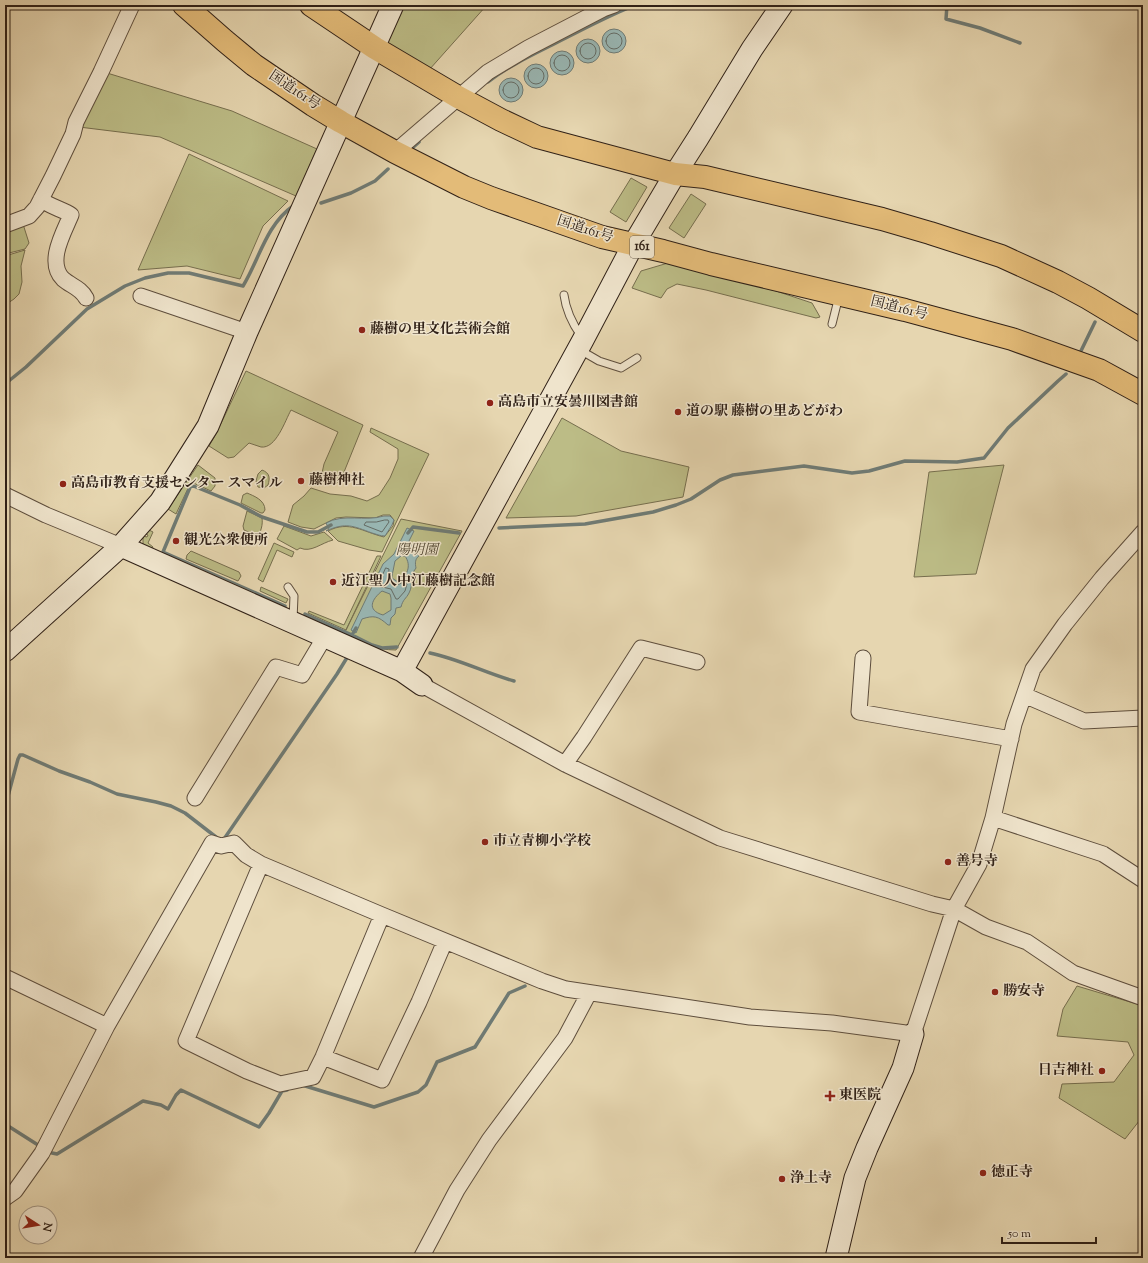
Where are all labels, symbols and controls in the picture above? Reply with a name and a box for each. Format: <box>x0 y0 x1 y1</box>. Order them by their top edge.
street label: 国道161号 <box>264 66 324 116</box>
street label: 国道161号 <box>554 211 616 249</box>
road number: 161 <box>630 236 654 258</box>
street label: 国道161号 <box>868 292 930 326</box>
place label: 藤樹の里文化芸術会館 <box>370 320 510 340</box>
marker: 藤樹の里文化芸術会館 <box>357 325 367 335</box>
place label: 高島市立安曇川図書館 <box>498 393 638 413</box>
marker: 高島市立安曇川図書館 <box>485 398 495 408</box>
place label: 道の駅 藤樹の里あどがわ <box>686 402 843 422</box>
marker: 道の駅 藤樹の里あどがわ <box>673 407 683 417</box>
place label: 藤樹神社 <box>309 471 365 491</box>
place label: 高島市教育支援センター スマイル <box>71 474 283 494</box>
marker: 藤樹神社 <box>296 476 306 486</box>
marker: 高島市教育支援センター スマイル <box>58 479 68 489</box>
place label: 観光公衆便所 <box>184 531 268 551</box>
marker: 観光公衆便所 <box>171 536 181 546</box>
park label: 陽明園 <box>396 541 440 561</box>
place label: 近江聖人中江藤樹記念館 <box>341 572 495 592</box>
marker: 近江聖人中江藤樹記念館 <box>328 577 338 587</box>
place label: 市立青柳小学校 <box>493 832 591 852</box>
marker: 市立青柳小学校 <box>480 837 490 847</box>
place label: 善号寺 <box>956 852 998 872</box>
marker: 善号寺 <box>943 857 953 867</box>
place label: 勝安寺 <box>1003 982 1045 1002</box>
marker: 勝安寺 <box>990 987 1000 997</box>
place label: 日吉神社 <box>1038 1061 1094 1081</box>
marker: 日吉神社 <box>1097 1066 1107 1076</box>
place label: 東医院 <box>839 1086 881 1106</box>
marker: 東医院 <box>824 1090 836 1102</box>
place label: 徳正寺 <box>991 1163 1033 1183</box>
marker: 徳正寺 <box>978 1168 988 1178</box>
place label: 浄土寺 <box>790 1169 832 1189</box>
marker: 浄土寺 <box>777 1174 787 1184</box>
north arrow <box>18 1205 58 1245</box>
scale bar <box>1002 1219 1096 1245</box>
text: N <box>38 1220 56 1233</box>
text: 50 m <box>1007 1225 1031 1243</box>

